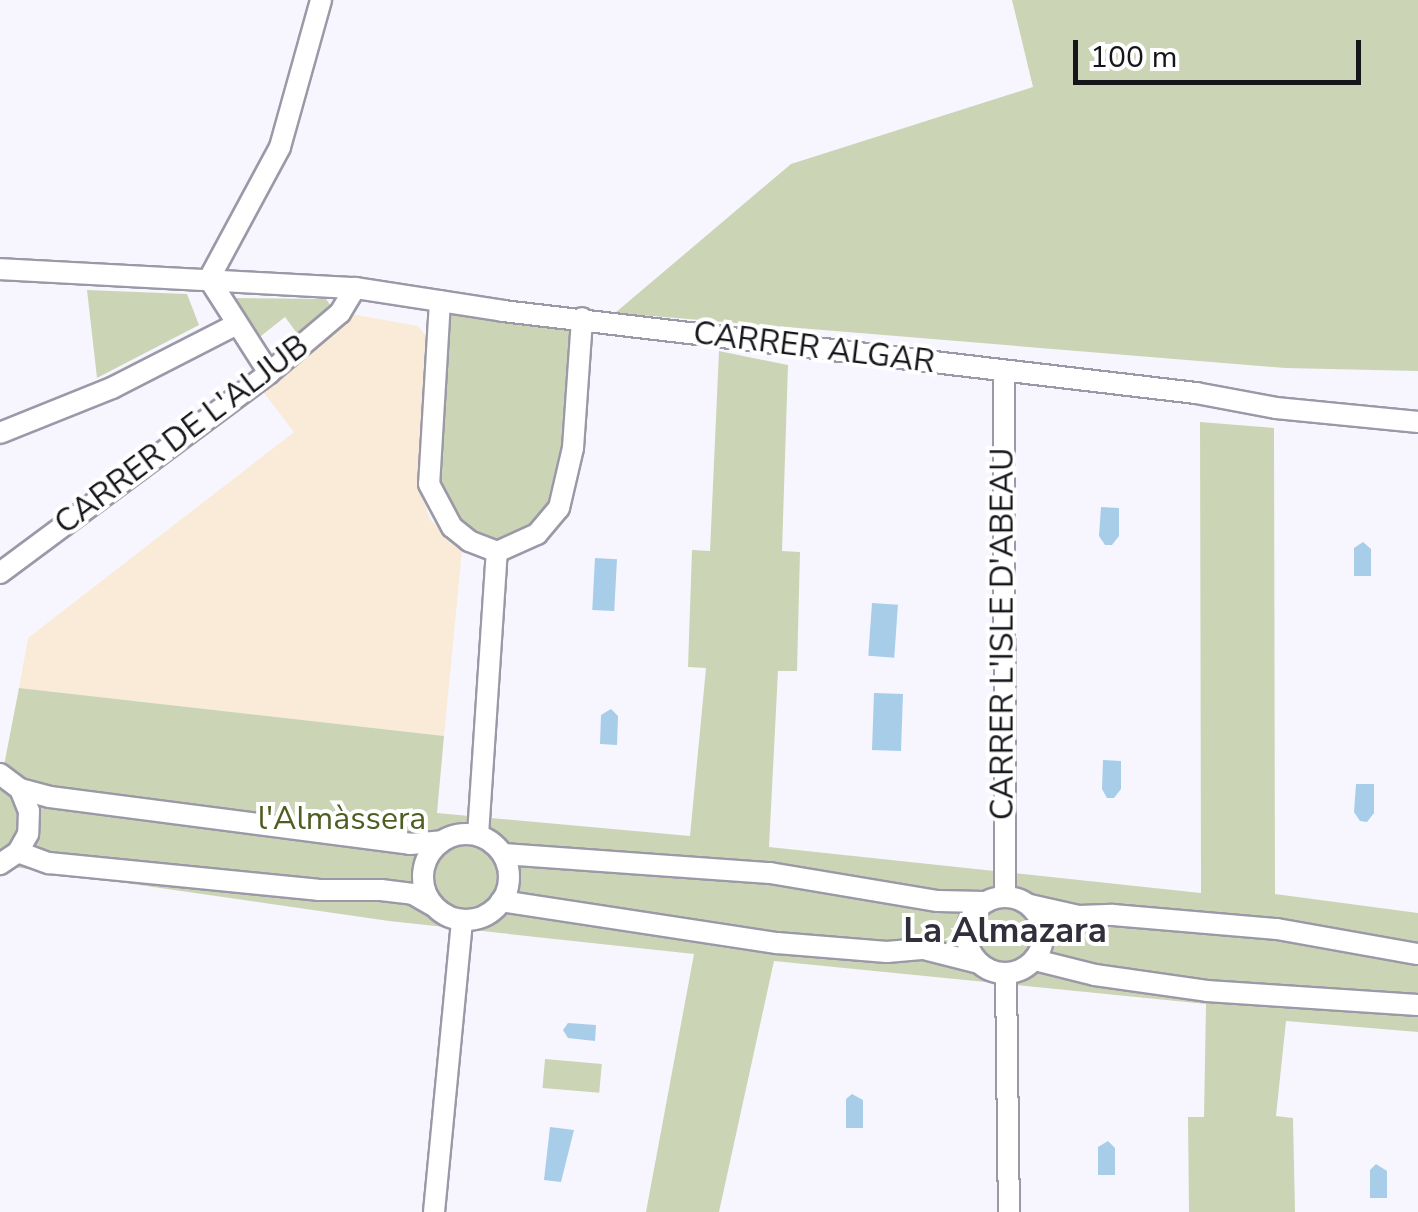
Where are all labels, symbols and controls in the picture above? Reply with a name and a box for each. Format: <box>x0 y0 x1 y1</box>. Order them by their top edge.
scale bar <box>1078 20 1366 82</box>
text: 100 m <box>1090 37 1177 78</box>
street label: CARRER ALGAR <box>691 314 937 382</box>
street label: CARRER DE L'ALJUB <box>48 327 316 543</box>
street label: CARRER L'ISLE D'ABEAU <box>984 448 1022 820</box>
park label: l'Almàssera <box>258 800 426 838</box>
district label: La Almazara <box>903 910 1107 952</box>

